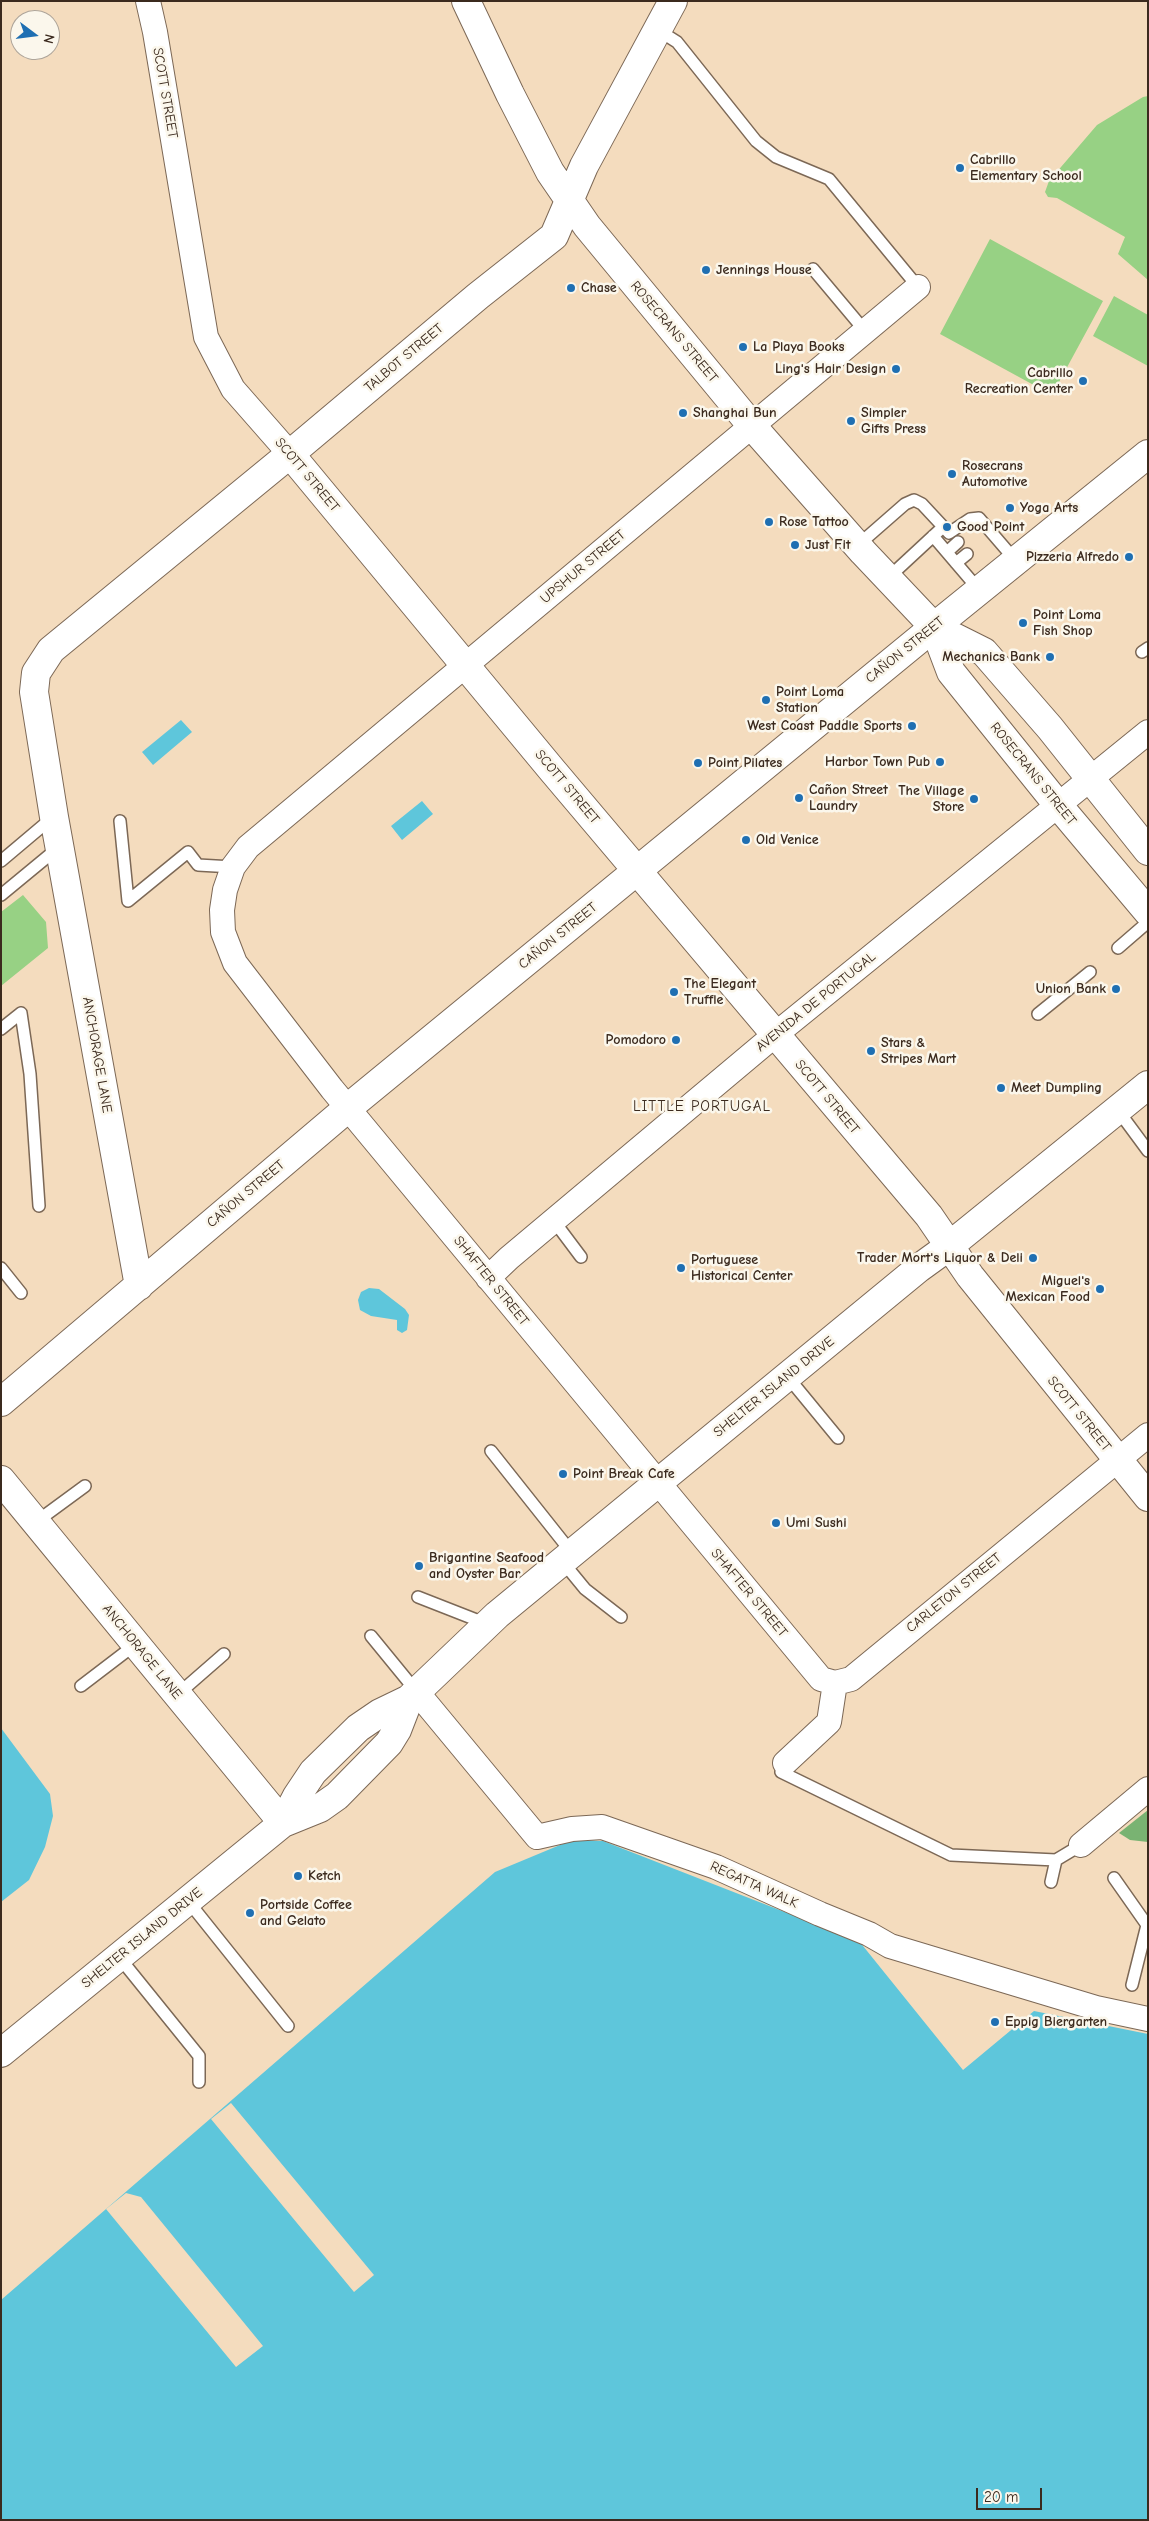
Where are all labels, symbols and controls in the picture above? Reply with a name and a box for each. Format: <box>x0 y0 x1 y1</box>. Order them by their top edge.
north arrow <box>10 10 60 60</box>
text: N <box>40 32 58 45</box>
street label: SCOTT STREET <box>149 46 181 140</box>
place label: Cabrillo Elementary School <box>970 152 1082 184</box>
marker: Cabrillo Elementary School <box>954 162 966 174</box>
place label: Jennings House <box>716 262 812 278</box>
marker: Jennings House <box>700 264 712 276</box>
street label: ROSECRANS STREET <box>627 278 721 386</box>
place label: Chase <box>581 280 617 296</box>
marker: Chase <box>565 282 577 294</box>
street label: TALBOT STREET <box>361 320 447 396</box>
place label: La Playa Books <box>753 339 845 355</box>
marker: La Playa Books <box>737 341 749 353</box>
place label: Ling's Hair Design <box>775 361 886 377</box>
marker: Ling's Hair Design <box>890 363 902 375</box>
place label: Cabrillo Recreation Center <box>965 365 1073 398</box>
marker: Cabrillo Recreation Center <box>1077 375 1089 387</box>
place label: Shanghai Bun <box>693 405 777 421</box>
place label: Simpler Gifts Press <box>861 405 926 438</box>
marker: Shanghai Bun <box>677 407 689 419</box>
marker: Simpler Gifts Press <box>845 415 857 427</box>
street label: SCOTT STREET <box>271 434 343 516</box>
place label: Rosecrans Automotive <box>962 458 1027 491</box>
marker: Rosecrans Automotive <box>946 468 958 480</box>
place label: Yoga Arts <box>1020 500 1078 516</box>
marker: Yoga Arts <box>1004 502 1016 514</box>
place label: Rose Tattoo <box>779 514 849 530</box>
marker: Rose Tattoo <box>763 516 775 528</box>
place label: Good Point <box>957 519 1024 535</box>
marker: Good Point <box>941 521 953 533</box>
street label: UPSHUR STREET <box>537 527 629 607</box>
place label: Just Fit <box>805 537 850 553</box>
marker: Just Fit <box>789 539 801 551</box>
place label: Pizzeria Alfredo <box>1026 549 1119 565</box>
marker: Pizzeria Alfredo <box>1123 551 1135 563</box>
place label: Point Loma Fish Shop <box>1033 607 1101 640</box>
street label: CAÑON STREET <box>862 613 948 687</box>
marker: Point Loma Fish Shop <box>1017 617 1029 629</box>
place label: Mechanics Bank <box>942 649 1040 665</box>
marker: Mechanics Bank <box>1044 651 1056 663</box>
place label: Point Loma Station <box>776 684 844 716</box>
marker: Point Loma Station <box>760 694 772 706</box>
place label: West Coast Paddle Sports <box>747 718 902 734</box>
street label: ROSECRANS STREET <box>986 719 1080 829</box>
marker: West Coast Paddle Sports <box>906 720 918 732</box>
street label: SCOTT STREET <box>531 746 603 828</box>
place label: Harbor Town Pub <box>825 754 930 770</box>
place label: Point Pilates <box>708 755 782 771</box>
marker: Harbor Town Pub <box>934 756 946 768</box>
marker: Point Pilates <box>692 757 704 769</box>
place label: Cañon Street Laundry <box>809 782 888 814</box>
place label: The Village Store <box>898 783 964 816</box>
marker: Cañon Street Laundry <box>793 792 805 804</box>
marker: The Village Store <box>968 793 980 805</box>
place label: Old Venice <box>756 832 819 848</box>
marker: Old Venice <box>740 834 752 846</box>
street label: CAÑON STREET <box>515 899 601 973</box>
street label: AVENIDA DE PORTUGAL <box>753 949 879 1055</box>
place label: The Elegant Truffle <box>684 976 756 1009</box>
place label: Union Bank <box>1036 981 1106 997</box>
marker: Union Bank <box>1110 983 1122 995</box>
marker: The Elegant Truffle <box>668 986 680 998</box>
street label: ANCHORAGE LANE <box>79 996 115 1114</box>
place label: Pomodoro <box>605 1032 666 1048</box>
marker: Pomodoro <box>670 1034 682 1046</box>
place label: Stars & Stripes Mart <box>881 1035 956 1068</box>
marker: Stars & Stripes Mart <box>865 1045 877 1057</box>
street label: SCOTT STREET <box>791 1056 863 1138</box>
place label: Meet Dumpling <box>1011 1080 1102 1096</box>
marker: Meet Dumpling <box>995 1082 1007 1094</box>
district label: LITTLE PORTUGAL <box>631 1098 773 1116</box>
street label: CAÑON STREET <box>204 1157 288 1231</box>
street label: SHAFTER STREET <box>450 1233 532 1329</box>
place label: Trader Mort's Liquor & Deli <box>857 1250 1023 1266</box>
place label: Portuguese Historical Center <box>691 1252 793 1284</box>
marker: Trader Mort's Liquor & Deli <box>1027 1252 1039 1264</box>
marker: Portuguese Historical Center <box>675 1262 687 1274</box>
place label: Miguel's Mexican Food <box>1005 1273 1090 1305</box>
marker: Miguel's Mexican Food <box>1094 1283 1106 1295</box>
street label: SHELTER ISLAND DRIVE <box>710 1333 838 1441</box>
street label: SCOTT STREET <box>1044 1373 1114 1455</box>
place label: Point Break Cafe <box>573 1466 675 1482</box>
marker: Point Break Cafe <box>557 1468 569 1480</box>
place label: Umi Sushi <box>786 1515 847 1531</box>
marker: Umi Sushi <box>770 1517 782 1529</box>
street label: SHAFTER STREET <box>707 1545 791 1641</box>
street label: CARLETON STREET <box>903 1549 1005 1637</box>
place label: Brigantine Seafood and Oyster Bar <box>429 1550 544 1582</box>
marker: Brigantine Seafood and Oyster Bar <box>413 1560 425 1572</box>
street label: ANCHORAGE LANE <box>99 1601 185 1703</box>
street label: REGATTA WALK <box>707 1858 801 1912</box>
place label: Ketch <box>308 1868 341 1884</box>
marker: Ketch <box>292 1870 304 1882</box>
street label: SHELTER ISLAND DRIVE <box>78 1884 206 1992</box>
place label: Portside Coffee and Gelato <box>260 1897 352 1930</box>
marker: Portside Coffee and Gelato <box>244 1907 256 1919</box>
place label: Eppig Biergarten <box>1005 2014 1107 2030</box>
marker: Eppig Biergarten <box>989 2016 1001 2028</box>
scale bar <box>979 2478 1045 2510</box>
text: 20 m <box>984 2488 1018 2506</box>

